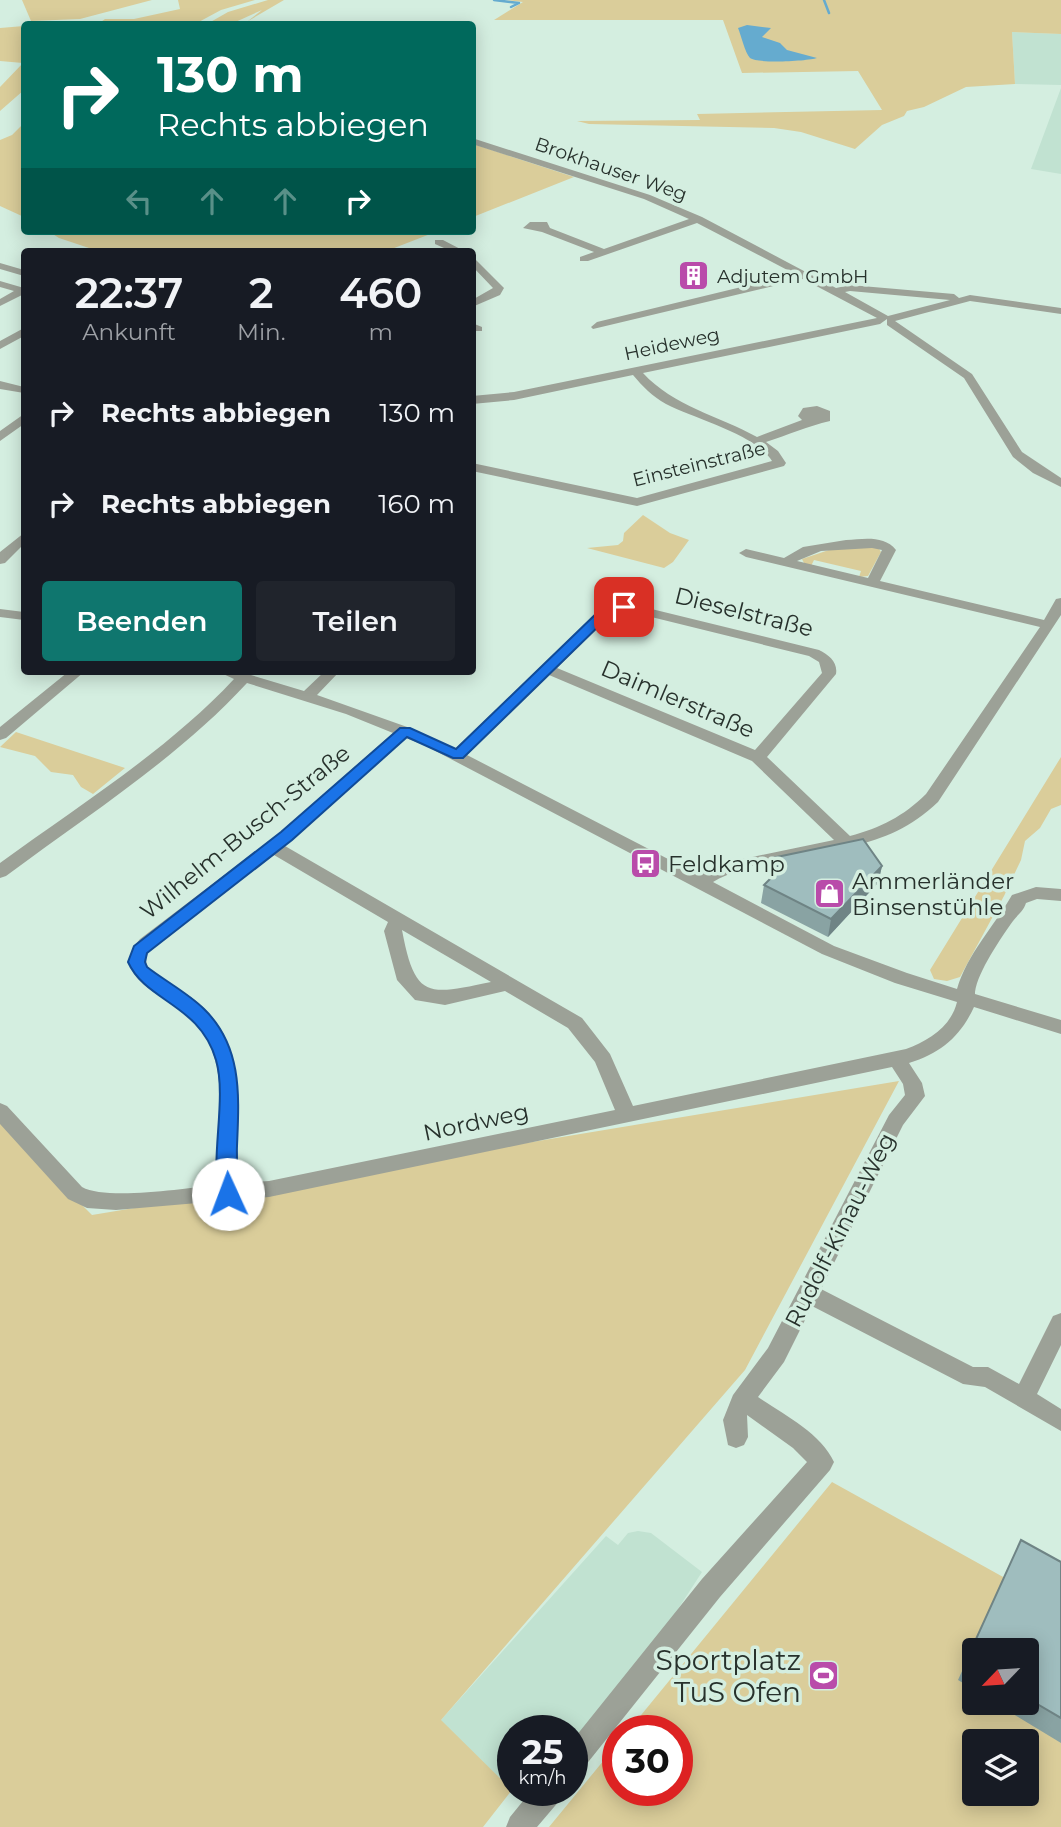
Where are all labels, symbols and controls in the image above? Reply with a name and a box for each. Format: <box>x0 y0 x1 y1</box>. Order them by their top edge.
text: 130 m <box>157 45 304 104</box>
icon: right <box>42 49 133 140</box>
text: Rechts abbiegen <box>157 105 429 144</box>
street label: Brokhauser Weg <box>532 132 690 206</box>
icon: left <box>120 182 158 220</box>
icon: ahead <box>193 182 231 220</box>
icon: ahead <box>266 182 304 220</box>
icon: right <box>339 182 377 220</box>
building icon: Adjutem GmbH <box>677 259 711 293</box>
place label: Adjutem GmbH <box>717 265 869 288</box>
text: 22:37 <box>75 267 183 319</box>
text: 2 <box>249 267 273 319</box>
text: 460 <box>339 267 422 319</box>
text: Ankunft <box>82 318 176 346</box>
text: Min. <box>237 318 286 346</box>
text: m <box>369 318 393 346</box>
street label: Heideweg <box>622 323 722 365</box>
icon: right <box>42 394 80 432</box>
text: Rechts abbiegen <box>101 397 331 429</box>
text: 130 m <box>379 397 455 429</box>
street label: Einsteinstraße <box>630 436 768 492</box>
icon: right <box>42 485 80 523</box>
text: Rechts abbiegen <box>101 488 331 520</box>
text: 160 m <box>378 488 455 520</box>
pin <box>594 577 654 637</box>
button: Beenden <box>42 581 242 661</box>
button: Teilen <box>256 581 455 661</box>
street label: Dieselstraße <box>672 581 816 643</box>
icon: arrive <box>605 588 643 626</box>
street label: Daimlerstraße <box>597 654 759 744</box>
street label: Wilhelm-Busch-Straße <box>135 739 355 925</box>
bus stop icon: Feldkamp <box>628 847 662 881</box>
place label: Feldkamp <box>668 850 785 878</box>
place label: Ammerländer Binsenstühle <box>852 867 1014 921</box>
shop icon: Ammerländer Binsenstühle <box>812 877 846 911</box>
street label: Nordweg <box>421 1097 531 1147</box>
street label: Rudolf-Kinau-Weg <box>779 1128 901 1332</box>
position arrow <box>191 1157 265 1231</box>
north arrow <box>962 1638 1040 1715</box>
map controls <box>962 1638 1039 1806</box>
place label: Sportplatz TuS Ofen <box>656 1643 801 1709</box>
sports icon: Sportplatz TuS Ofen <box>807 1659 841 1693</box>
speed limit sign: 30 <box>602 1715 693 1806</box>
button: layers <box>962 1729 1039 1806</box>
text: 25 <box>522 1730 563 1773</box>
text: km/h <box>518 1767 567 1789</box>

